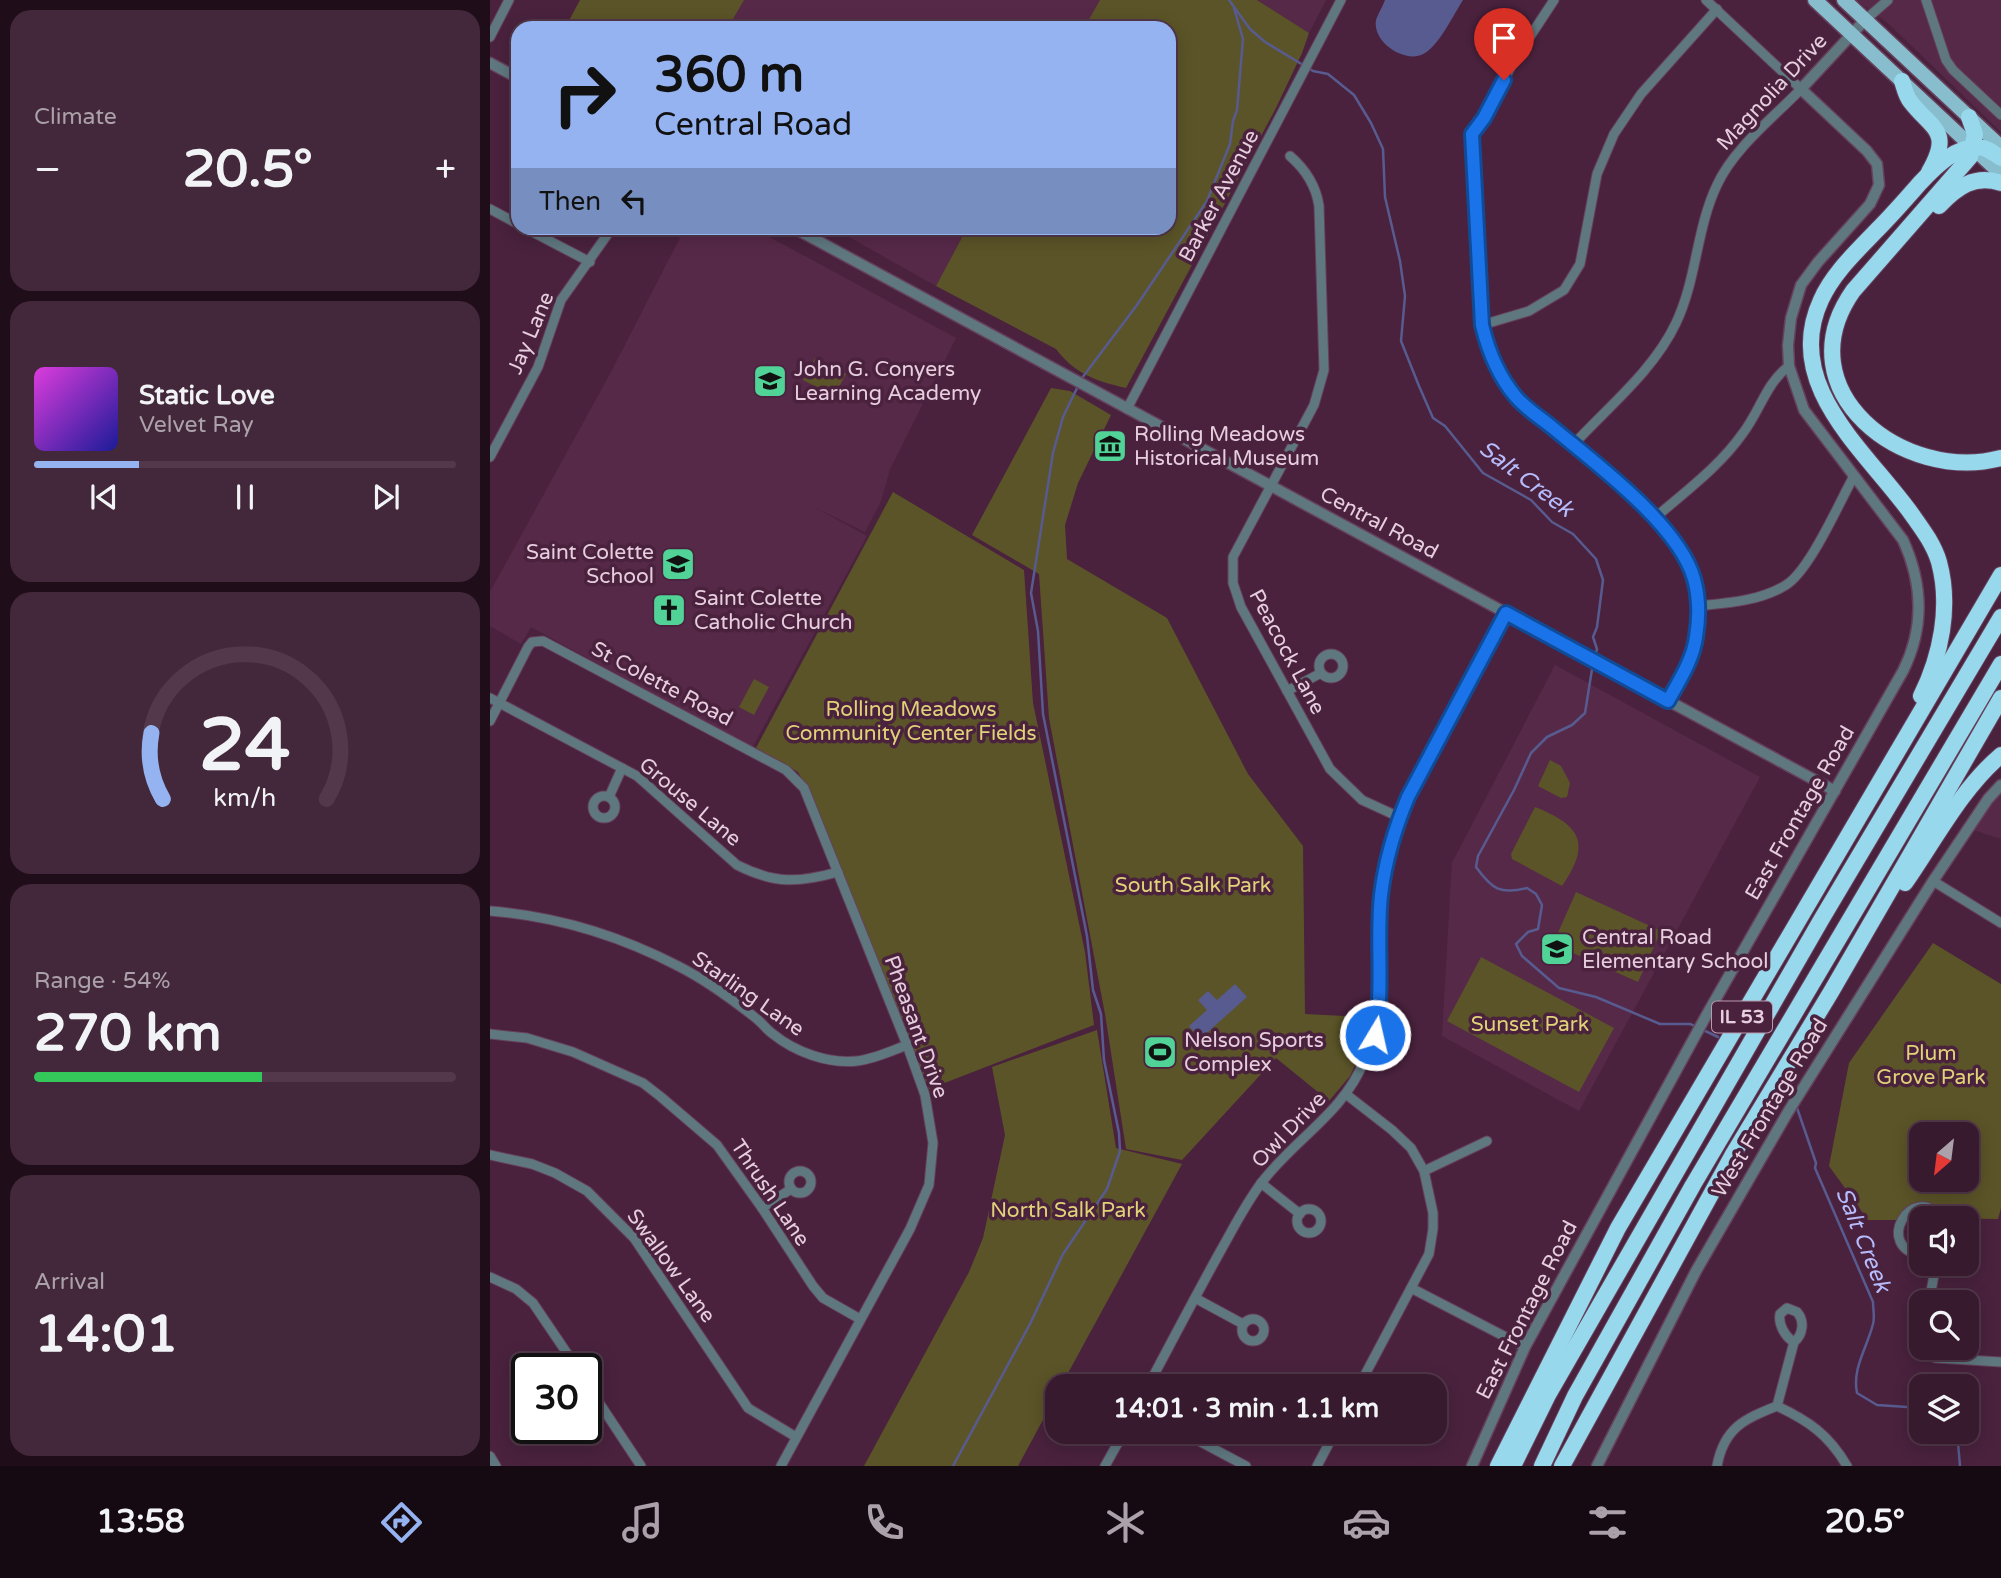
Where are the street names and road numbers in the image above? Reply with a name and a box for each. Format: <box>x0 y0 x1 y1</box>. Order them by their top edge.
street label: Magnolia Drive <box>1712 28 1832 156</box>
street label: Barker Avenue <box>1174 125 1264 266</box>
street label: Jay Lane <box>503 288 559 378</box>
street label: Central Road <box>1316 481 1442 565</box>
street label: Peacock Lane <box>1244 585 1330 719</box>
street label: St Colette Road <box>587 636 737 732</box>
street label: East Frontage Road <box>1740 721 1860 905</box>
street label: Grouse Lane <box>634 752 746 852</box>
street label: Starling Lane <box>687 946 809 1042</box>
street label: Pheasant Drive <box>879 952 953 1102</box>
road number: IL 53 <box>1712 1001 1772 1032</box>
street label: West Frontage Road <box>1707 1014 1833 1202</box>
street label: Owl Drive <box>1247 1087 1331 1173</box>
street label: Thrush Lane <box>725 1135 815 1251</box>
street label: Swallow Lane <box>621 1204 721 1328</box>
street label: East Frontage Road <box>1471 1217 1583 1403</box>

